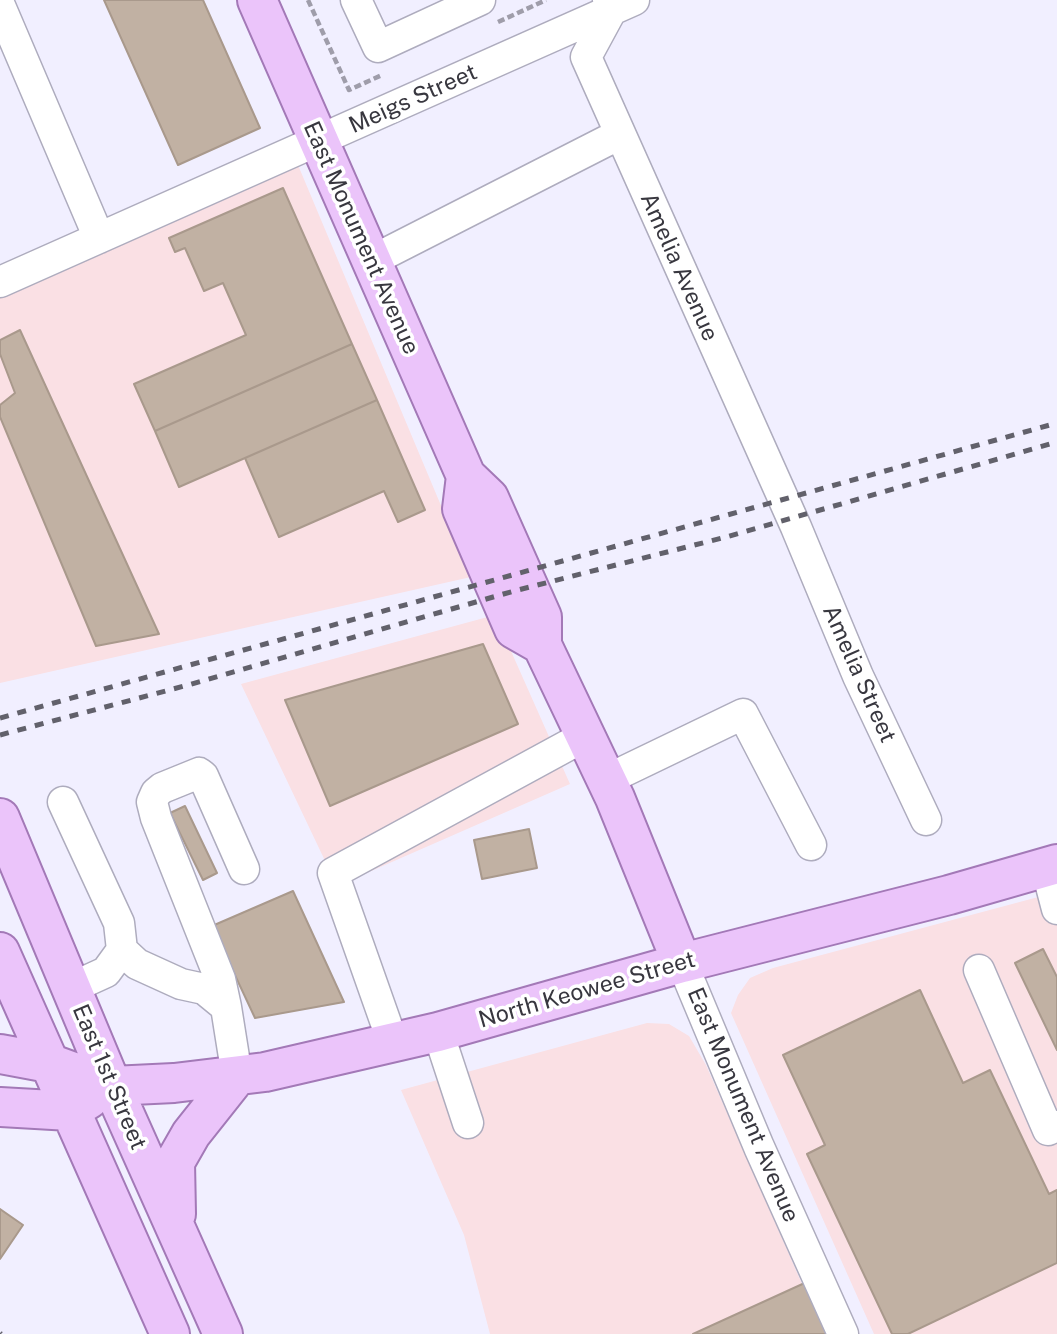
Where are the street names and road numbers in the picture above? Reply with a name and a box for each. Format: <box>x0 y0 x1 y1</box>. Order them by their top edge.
street label: Meigs Street <box>345 58 481 140</box>
street label: East Monument Avenue <box>297 117 425 359</box>
street label: Amelia Avenue <box>634 189 724 345</box>
street label: Amelia Street <box>816 601 902 747</box>
street label: North Keowee Street <box>475 946 699 1034</box>
street label: East Monument Avenue <box>681 984 805 1226</box>
street label: East 1st Street <box>66 1000 152 1154</box>

